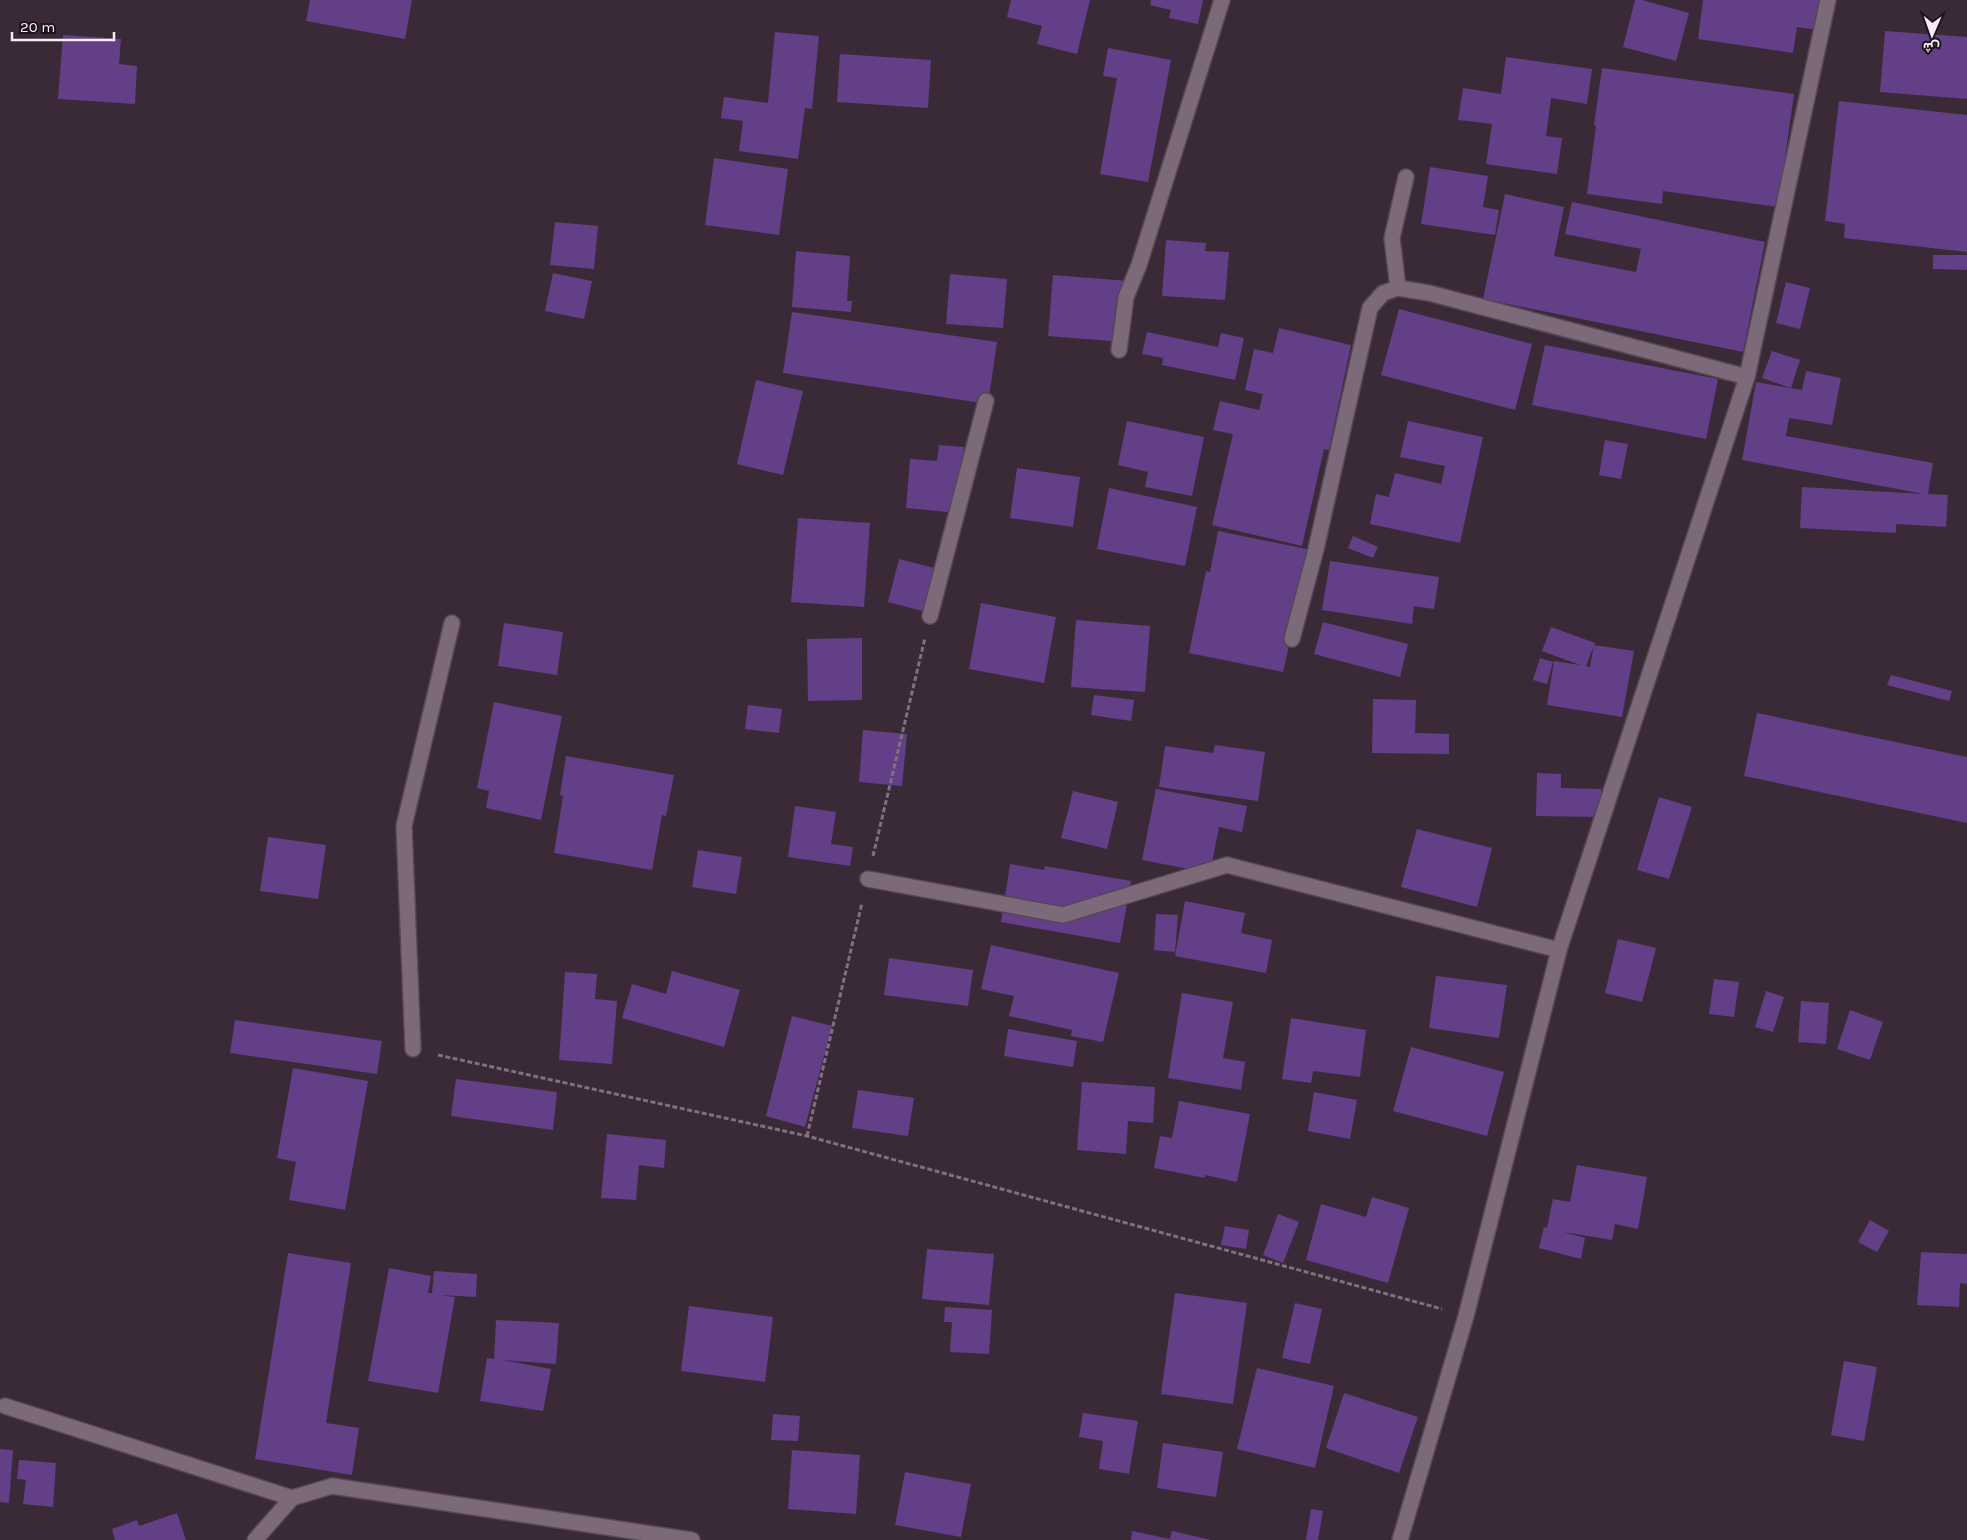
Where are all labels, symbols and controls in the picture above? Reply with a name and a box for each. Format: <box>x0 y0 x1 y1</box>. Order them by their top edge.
scale bar <box>12 10 115 42</box>
north arrow <box>1907 10 1957 60</box>
text: 20 m <box>20 18 55 36</box>
text: ش <box>1923 39 1940 56</box>

